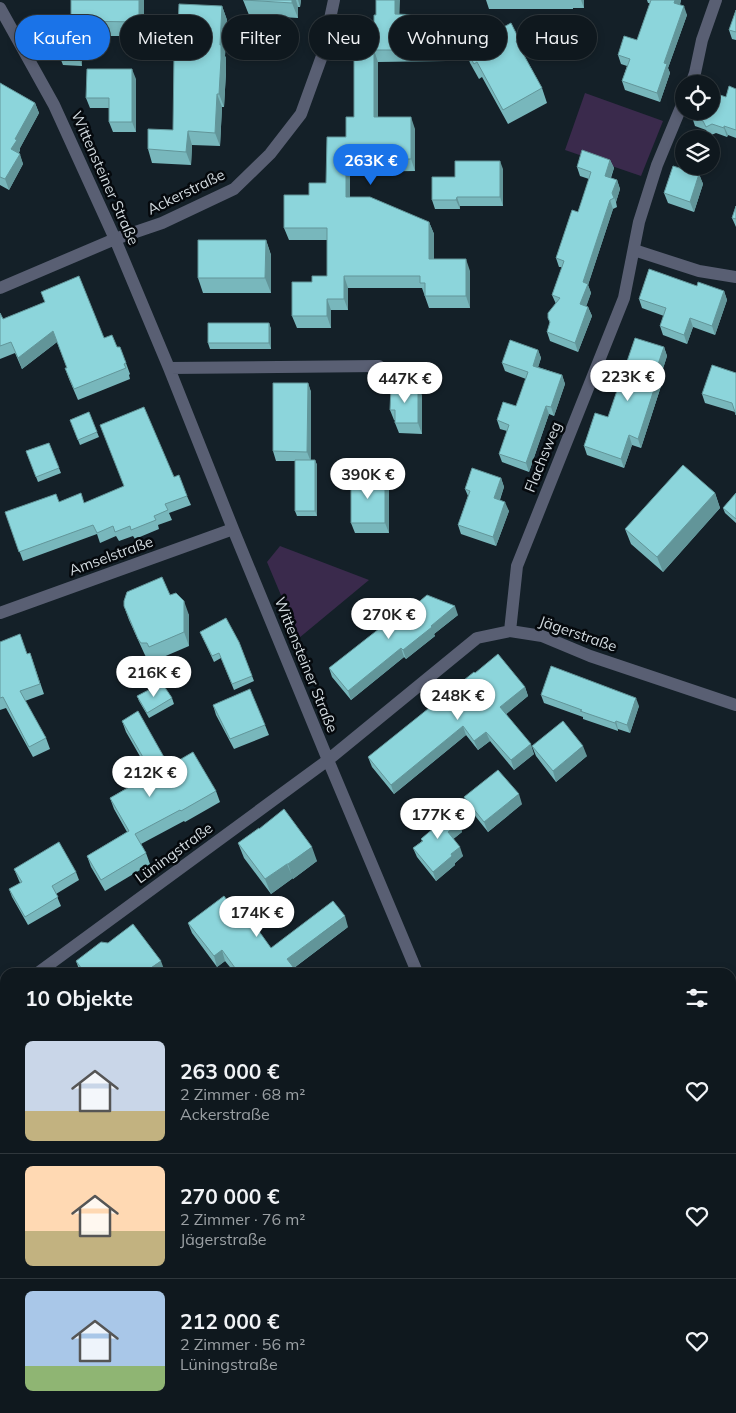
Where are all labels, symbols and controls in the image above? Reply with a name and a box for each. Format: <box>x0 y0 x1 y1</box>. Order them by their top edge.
chip: Kaufen <box>15 15 110 60</box>
chip: Mieten <box>120 15 212 60</box>
chip: Filter <box>222 15 299 60</box>
chip: Neu <box>309 15 379 60</box>
chip: Wohnung <box>389 15 507 60</box>
chip: Haus <box>517 15 597 60</box>
map controls <box>675 75 720 175</box>
button: locate <box>675 75 720 120</box>
street label: Wittensteiner Straße <box>67 108 144 248</box>
button: layers <box>675 130 720 175</box>
pin: 263K € <box>330 144 412 186</box>
text: 263K € <box>344 150 398 170</box>
street label: Ackerstraße <box>144 165 228 219</box>
pin: 223K € <box>587 360 669 402</box>
pin: 447K € <box>364 362 446 404</box>
text: 223K € <box>601 366 655 386</box>
text: 447K € <box>378 368 432 388</box>
street label: Flachsweg <box>520 419 565 495</box>
pin: 390K € <box>327 458 409 500</box>
text: 390K € <box>341 464 395 484</box>
street label: Amselstraße <box>66 532 155 580</box>
street label: Wittensteiner Straße <box>271 594 342 735</box>
pin: 270K € <box>348 598 430 640</box>
text: 270K € <box>362 604 416 624</box>
street label: Jägerstraße <box>537 611 620 656</box>
pin: 216K € <box>113 656 195 698</box>
text: 216K € <box>127 662 181 682</box>
pin: 248K € <box>417 678 499 721</box>
text: 248K € <box>431 685 485 705</box>
pin: 212K € <box>109 756 191 798</box>
text: 212K € <box>123 762 177 782</box>
pin: 177K € <box>397 798 479 840</box>
text: 177K € <box>411 804 465 824</box>
street label: Lüningstraße <box>131 818 216 887</box>
pin: 174K € <box>216 896 298 938</box>
text: 174K € <box>230 902 284 922</box>
icon: filters <box>683 984 711 1012</box>
text: 10 Objekte <box>25 985 133 1011</box>
text: 263 000 € <box>180 1058 280 1084</box>
icon: home <box>65 1061 125 1121</box>
icon: heart <box>683 1077 711 1105</box>
text: 2 Zimmer · 68 m² <box>180 1084 305 1104</box>
text: Ackerstraße <box>180 1104 270 1124</box>
text: 270 000 € <box>180 1183 280 1209</box>
icon: home <box>65 1186 125 1246</box>
icon: heart <box>683 1202 711 1230</box>
text: 2 Zimmer · 76 m² <box>180 1209 305 1229</box>
text: Jägerstraße <box>180 1229 267 1249</box>
text: 212 000 € <box>180 1308 280 1334</box>
icon: home <box>65 1311 125 1371</box>
icon: heart <box>683 1327 711 1355</box>
text: 2 Zimmer · 56 m² <box>180 1334 305 1354</box>
text: Lüningstraße <box>180 1354 278 1374</box>

